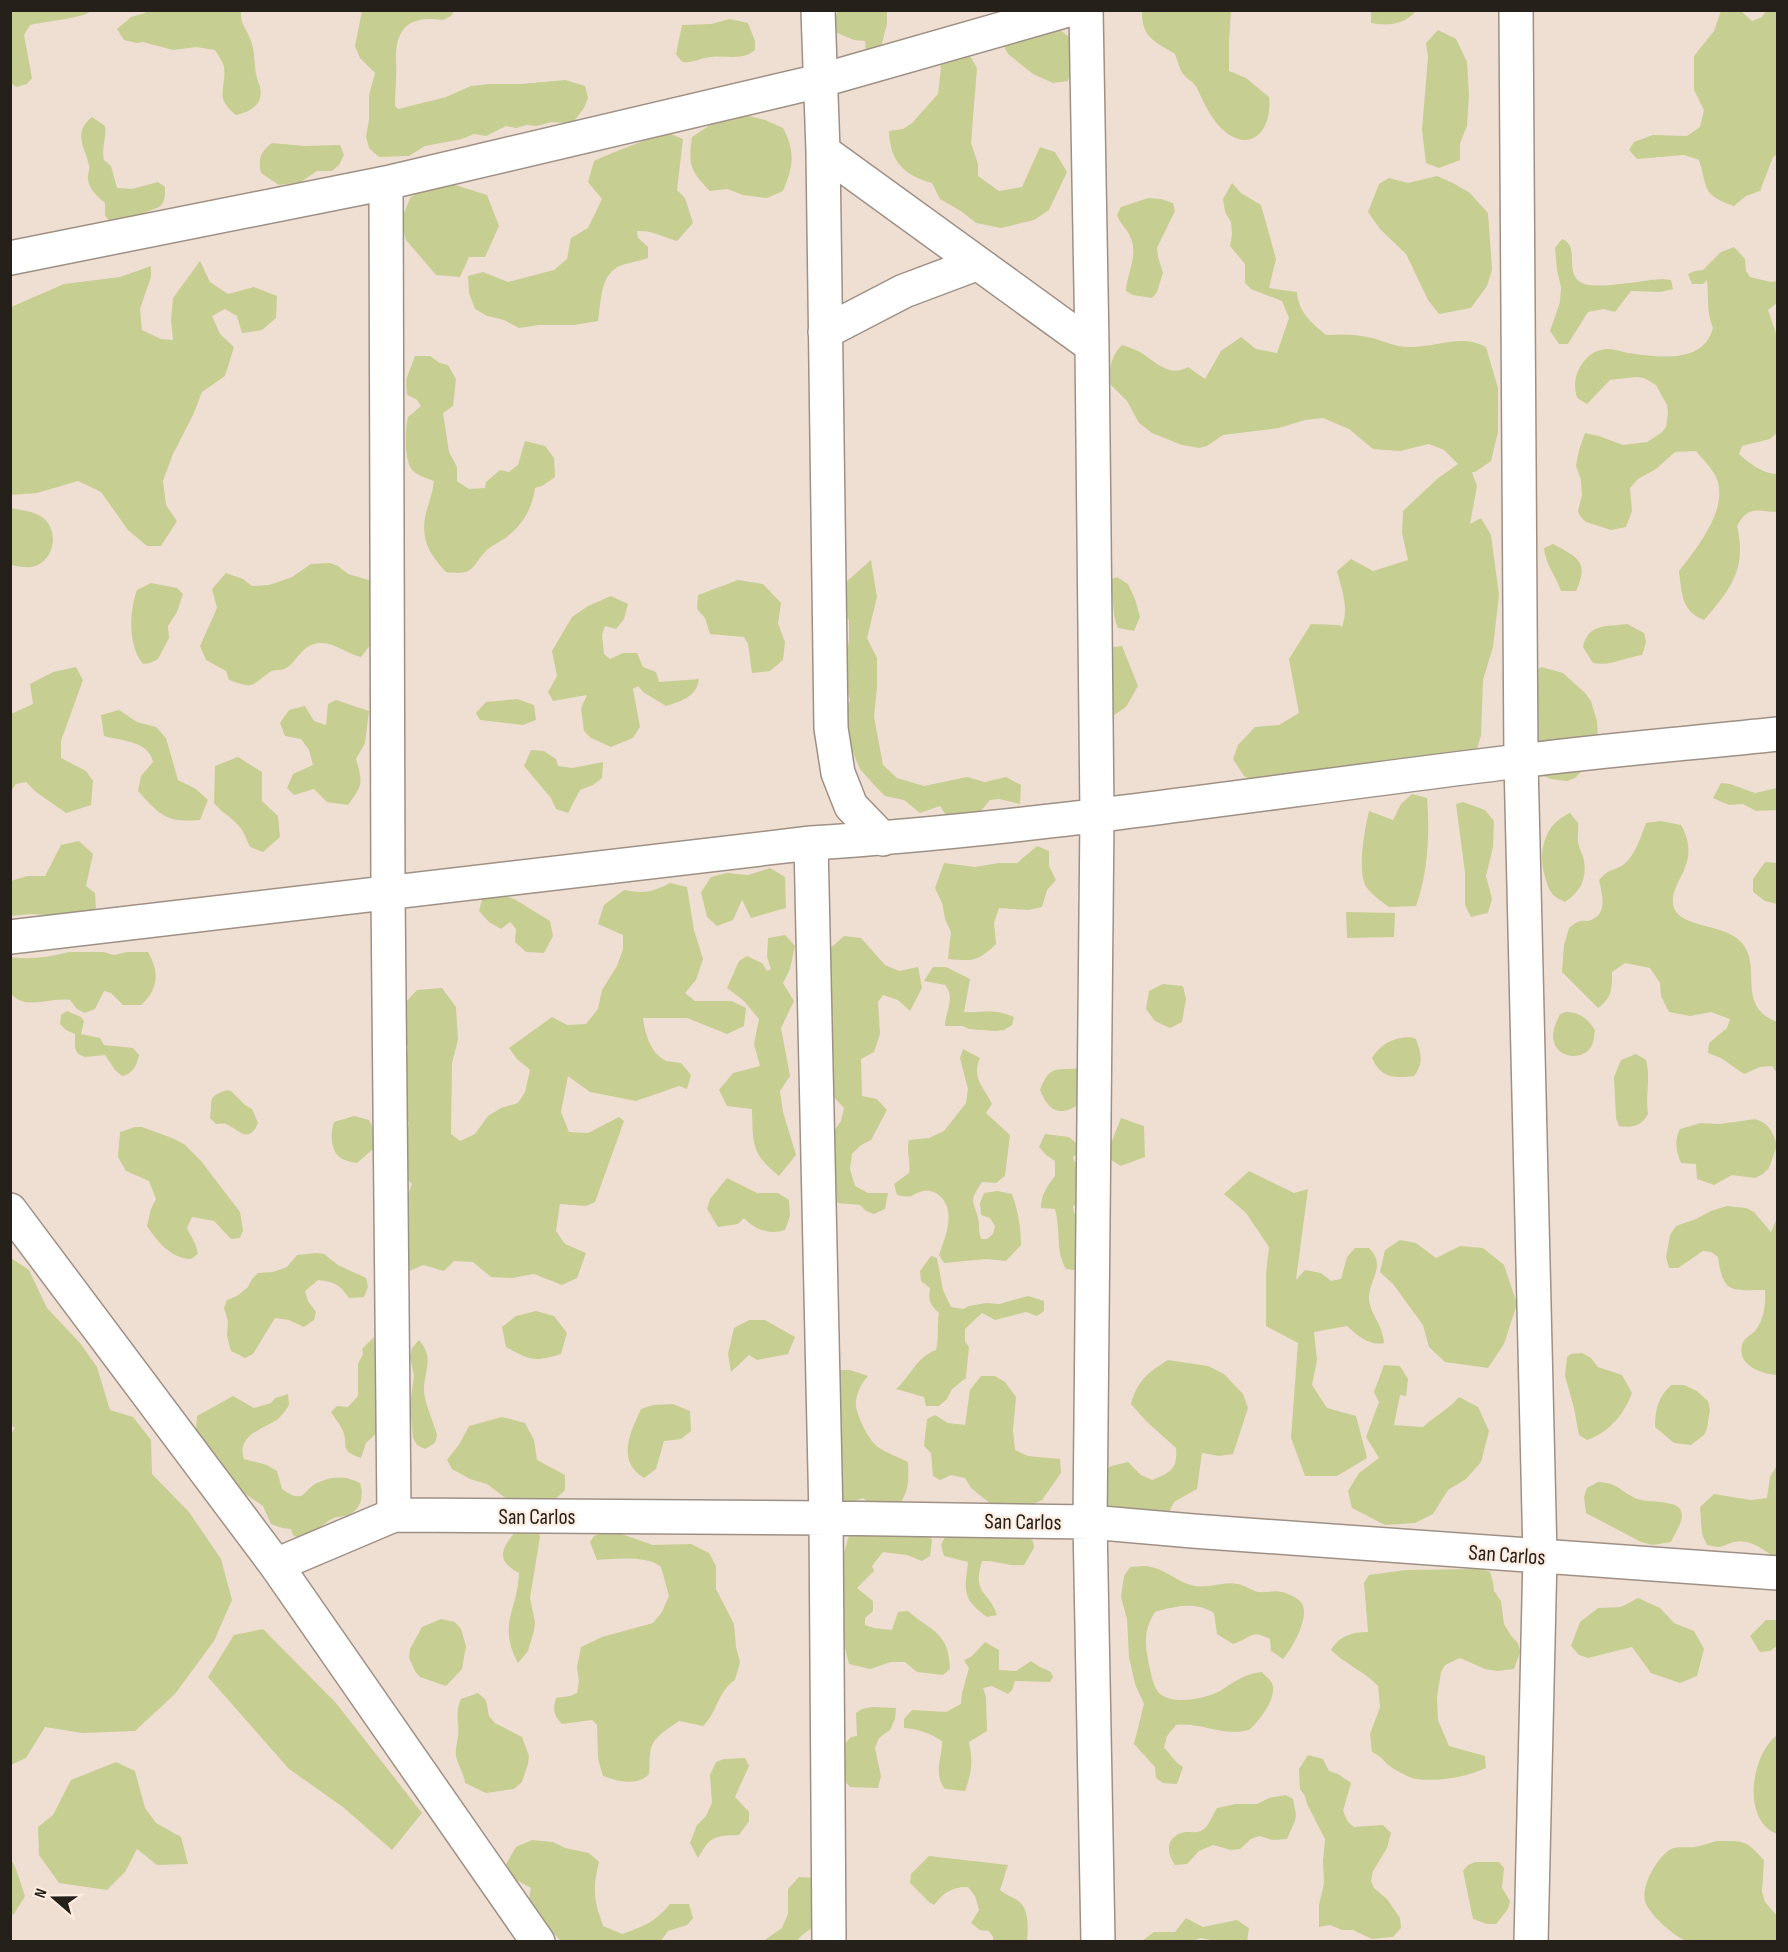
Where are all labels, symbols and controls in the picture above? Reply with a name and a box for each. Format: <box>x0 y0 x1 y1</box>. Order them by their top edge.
street label: San Carlos <box>498 1504 576 1531</box>
street label: San Carlos <box>984 1508 1062 1537</box>
street label: San Carlos <box>1468 1539 1546 1572</box>
north arrow <box>24 1868 84 1928</box>
text: N <box>31 1886 52 1901</box>

